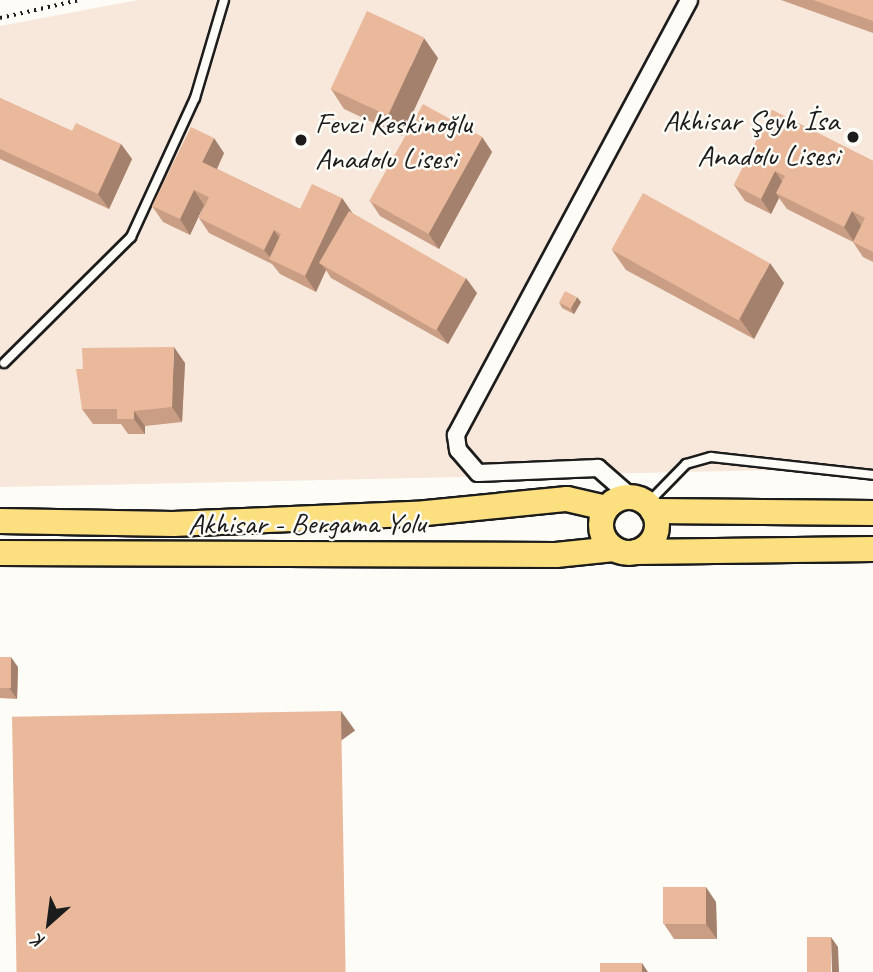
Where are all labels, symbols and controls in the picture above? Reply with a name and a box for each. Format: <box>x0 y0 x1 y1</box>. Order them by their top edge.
place label: Akhisar Şeyh İsa Anadolu Lisesi <box>663 102 839 172</box>
place label: Fevzi Keskinoğlu Anadolu Lisesi <box>315 105 471 176</box>
marker: Akhisar Şeyh İsa Anadolu Lisesi <box>845 129 861 145</box>
marker: Fevzi Keskinoğlu Anadolu Lisesi <box>293 132 309 148</box>
street label: Akhisar - Bergama Yolu <box>188 505 426 541</box>
north arrow <box>14 888 84 958</box>
text: K <box>29 929 49 954</box>

